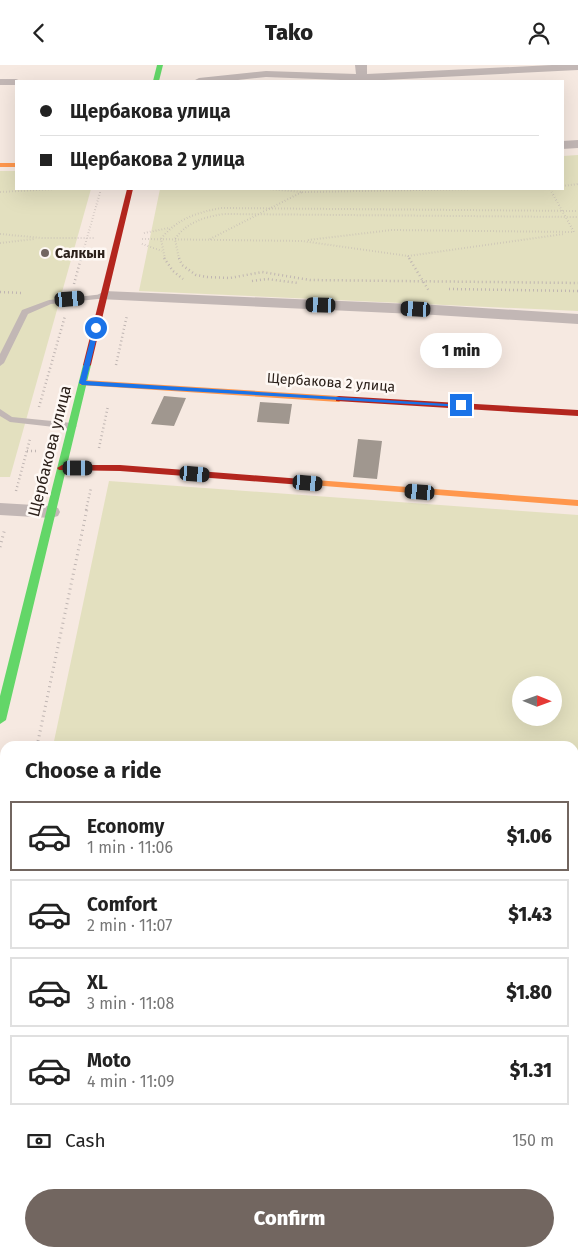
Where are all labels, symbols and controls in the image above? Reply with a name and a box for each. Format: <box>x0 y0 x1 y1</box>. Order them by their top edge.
icon: back <box>25 19 53 47</box>
text: Tako <box>265 19 313 46</box>
icon: person <box>525 19 553 47</box>
text: Щербакова улица <box>70 100 231 123</box>
text: Щербакова 2 улица <box>70 148 245 171</box>
place label: Салкын <box>55 245 105 262</box>
marker: Салкын <box>39 247 51 259</box>
car <box>54 290 85 308</box>
car <box>305 297 336 313</box>
car <box>400 301 431 317</box>
route start <box>85 317 107 339</box>
callout: 1 min <box>420 333 502 367</box>
text: 1 min <box>442 341 480 360</box>
street label: Щербакова 2 улица <box>266 370 396 395</box>
street label: Щербакова улица <box>24 383 75 519</box>
route end <box>450 394 472 416</box>
car <box>63 461 93 476</box>
car <box>179 465 210 483</box>
car <box>292 474 323 492</box>
car <box>404 483 435 501</box>
north arrow <box>512 676 562 726</box>
map controls <box>512 676 562 726</box>
text: Choose a ride <box>25 757 161 784</box>
icon: car <box>27 814 72 859</box>
text: Economy <box>87 815 164 838</box>
text: $1.06 <box>507 825 552 848</box>
text: 1 min · 11:06 <box>87 838 173 857</box>
icon: car <box>27 892 72 937</box>
text: Comfort <box>87 893 157 916</box>
text: $1.43 <box>508 903 552 926</box>
text: 2 min · 11:07 <box>87 916 172 935</box>
icon: car <box>27 970 72 1015</box>
text: XL <box>87 971 108 994</box>
text: $1.80 <box>506 981 552 1004</box>
text: 3 min · 11:08 <box>87 994 174 1013</box>
icon: car <box>27 1048 72 1093</box>
text: Moto <box>87 1049 131 1072</box>
text: $1.31 <box>510 1059 552 1082</box>
text: 4 min · 11:09 <box>87 1072 174 1091</box>
icon: cash <box>25 1127 53 1155</box>
text: Cash <box>65 1129 106 1152</box>
text: 150 m <box>512 1131 554 1150</box>
button: Confirm <box>25 1189 554 1247</box>

